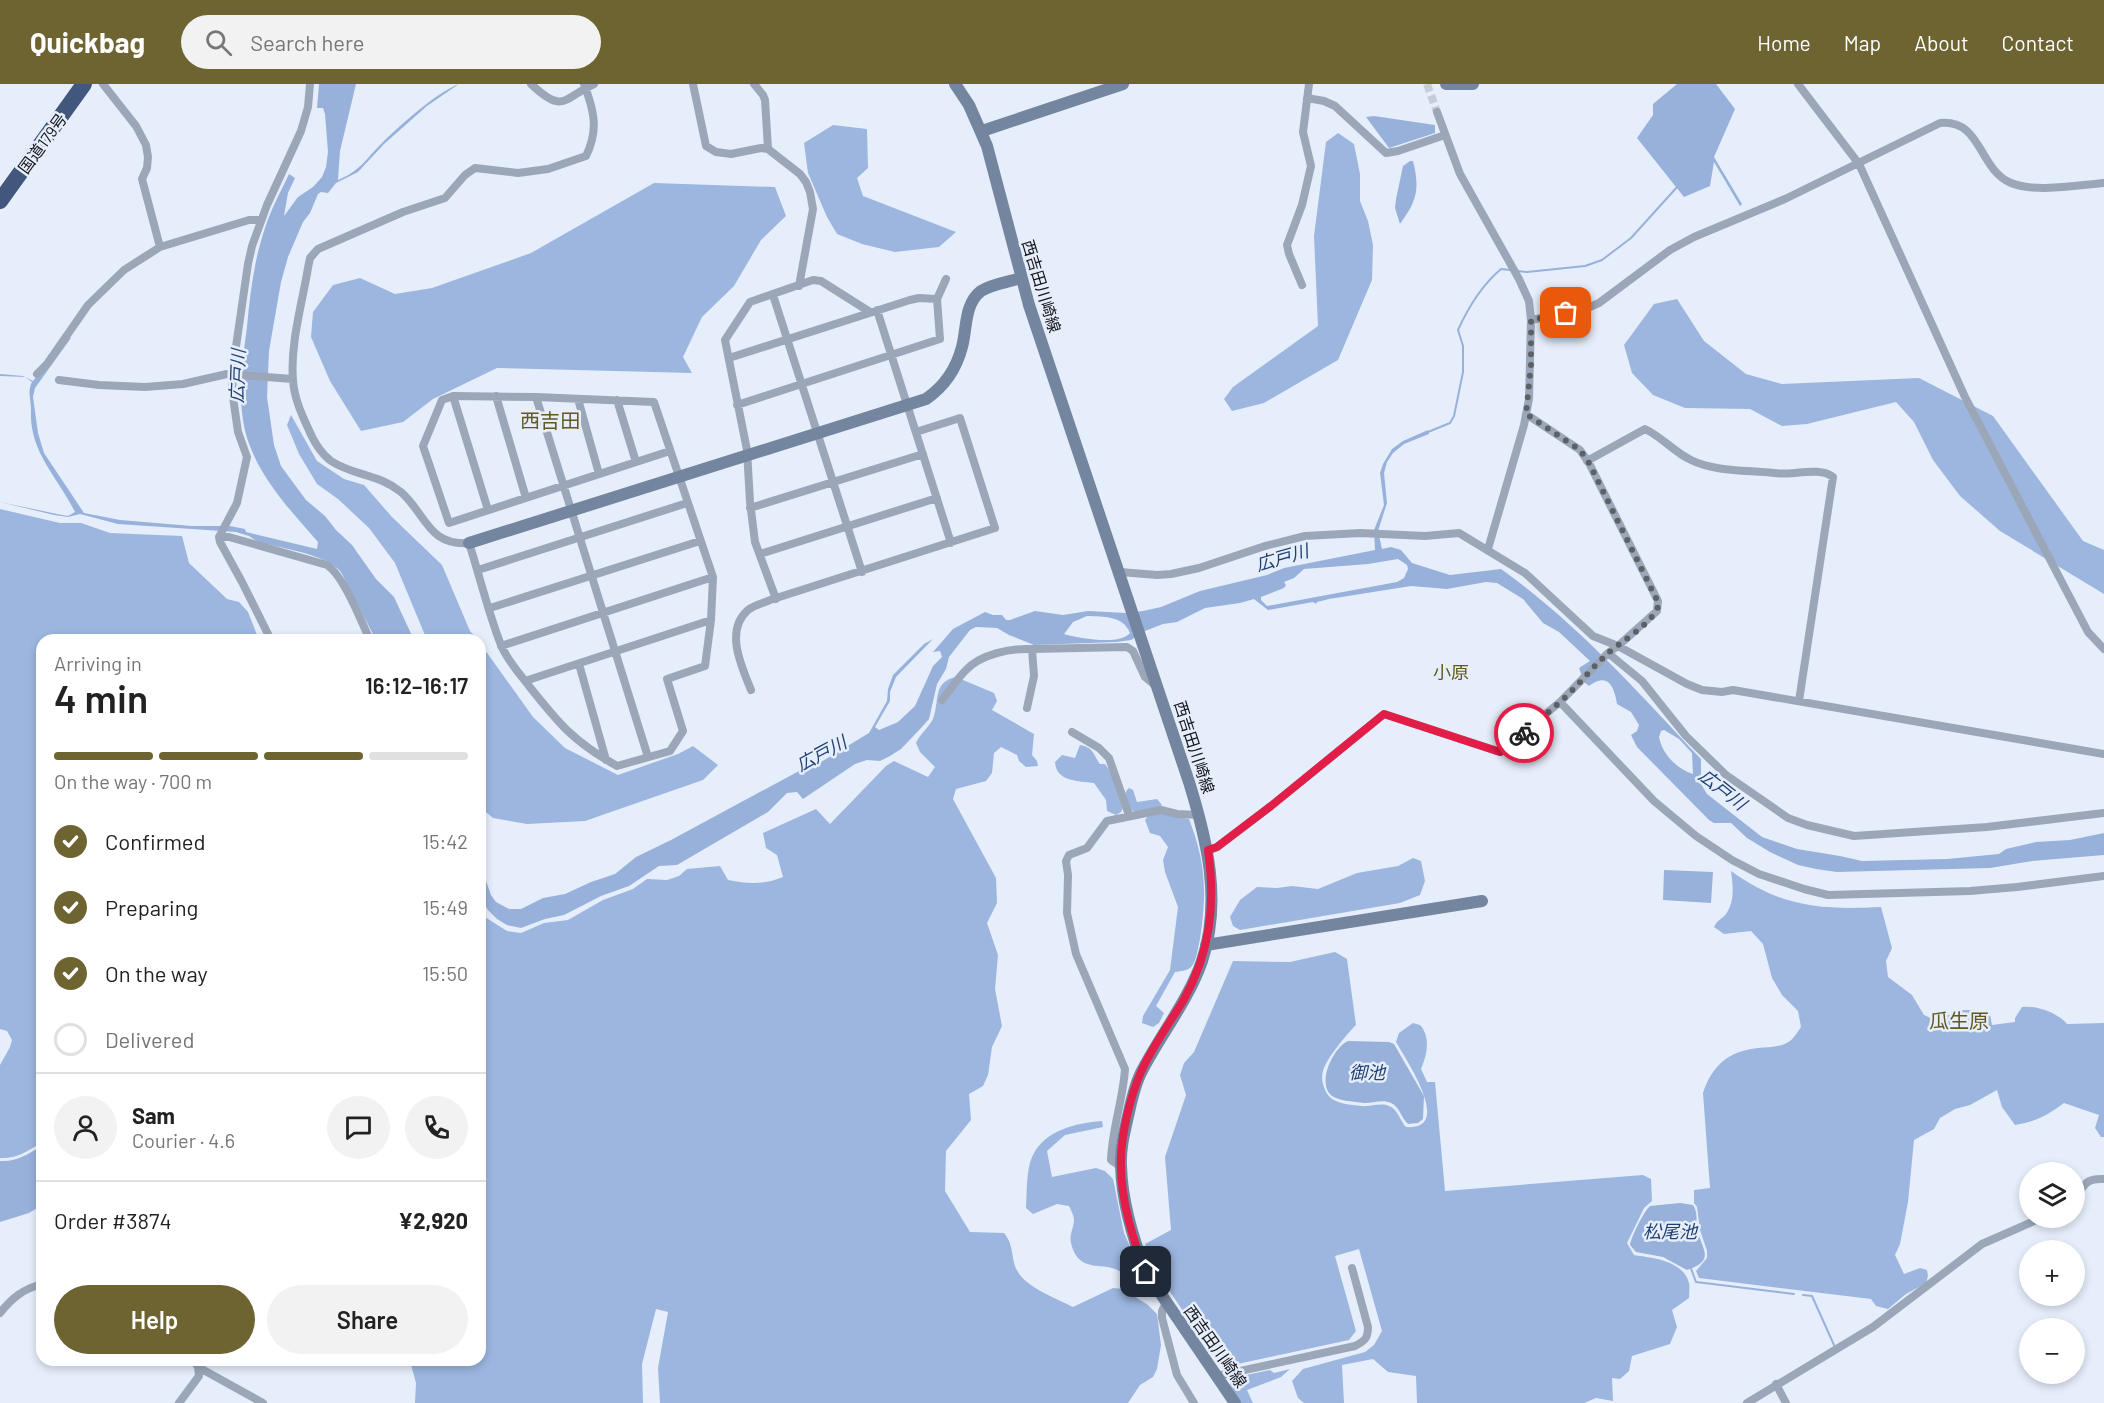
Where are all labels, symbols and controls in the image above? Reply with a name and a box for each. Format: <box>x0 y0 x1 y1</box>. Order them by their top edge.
search box <box>181 15 601 69</box>
text: Quickbag <box>30 25 145 59</box>
icon: search <box>202 26 235 59</box>
text: Search here <box>250 29 365 55</box>
text: Home <box>1757 30 1811 55</box>
text: Map <box>1844 30 1881 55</box>
text: About <box>1914 30 1969 55</box>
text: Contact <box>2002 30 2074 55</box>
street label: 国道179号 <box>14 109 70 177</box>
street label: 西吉田川崎線 <box>1019 237 1065 335</box>
pin <box>1540 287 1591 338</box>
icon: bag <box>1549 296 1582 329</box>
water label: 広戸川 <box>225 347 249 403</box>
district label: 西吉田 <box>520 408 580 432</box>
water label: 広戸川 <box>1253 538 1313 575</box>
text: Arriving in <box>54 651 142 675</box>
district label: 小原 <box>1433 661 1469 683</box>
text: 16:12–16:17 <box>365 672 468 698</box>
text: 4 min <box>54 674 148 721</box>
street label: 西吉田川崎線 <box>1171 698 1219 796</box>
courier <box>1494 703 1554 763</box>
icon: bike <box>1508 717 1541 750</box>
water label: 広戸川 <box>792 730 852 775</box>
water label: 広戸川 <box>1695 764 1753 816</box>
text: On the way · 700 m <box>54 769 212 793</box>
icon: check <box>54 825 87 858</box>
text: Confirmed <box>105 828 205 854</box>
text: 15:42 <box>422 829 468 853</box>
icon: check <box>54 891 87 924</box>
text: Preparing <box>105 894 198 920</box>
text: 15:49 <box>423 895 468 919</box>
icon: check <box>54 957 87 990</box>
text: On the way <box>105 960 208 986</box>
text: 15:50 <box>422 961 468 985</box>
district label: 瓜生原 <box>1929 1008 1989 1032</box>
text: Delivered <box>105 1026 194 1052</box>
water label: 御池 <box>1349 1061 1387 1083</box>
button: person <box>54 1096 117 1159</box>
button: chat <box>327 1096 390 1159</box>
button: phone <box>405 1096 468 1159</box>
text: Sam <box>132 1102 175 1128</box>
text: Courier · 4.6 <box>132 1128 235 1152</box>
map controls <box>2019 1162 2085 1384</box>
button: layers <box>2019 1162 2085 1228</box>
text: Order #3874 <box>54 1207 172 1233</box>
text: ¥2,920 <box>398 1207 468 1233</box>
water label: 松尾池 <box>1643 1220 1699 1242</box>
button: + <box>2019 1240 2085 1306</box>
pin <box>1120 1246 1171 1297</box>
icon: home <box>1129 1255 1162 1288</box>
button: Help <box>54 1285 255 1354</box>
button: Share <box>267 1285 468 1354</box>
street label: 西吉田川崎線 <box>1181 1301 1251 1391</box>
button: − <box>2019 1318 2085 1384</box>

